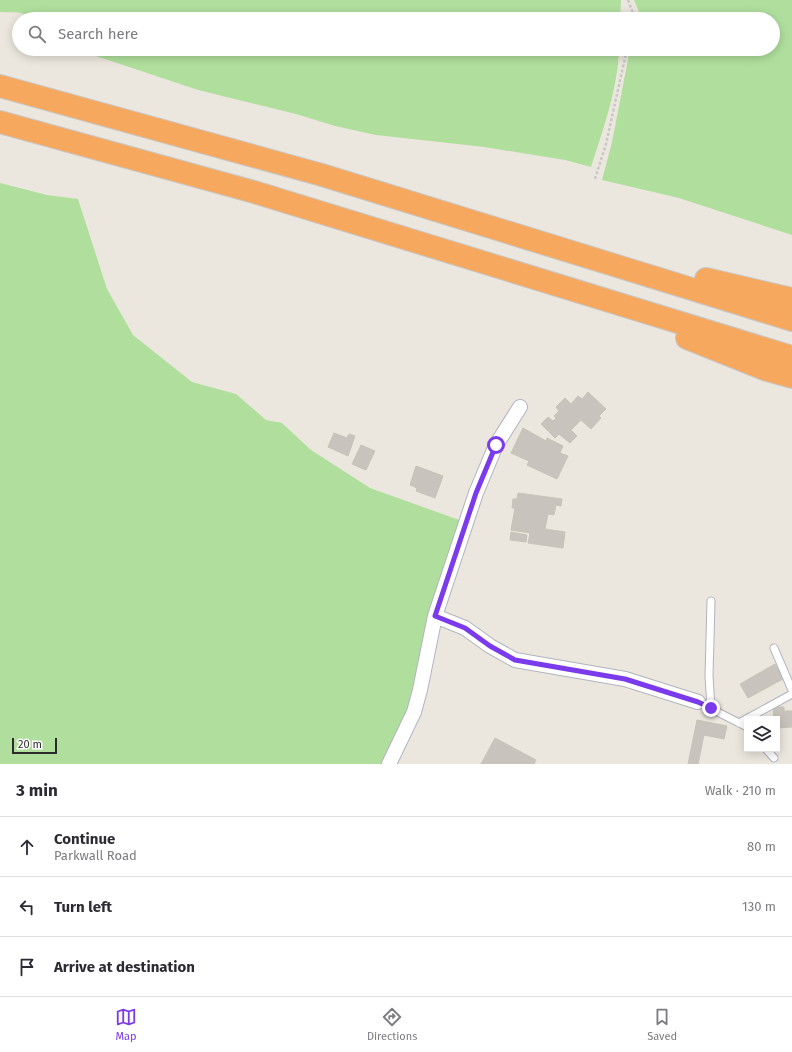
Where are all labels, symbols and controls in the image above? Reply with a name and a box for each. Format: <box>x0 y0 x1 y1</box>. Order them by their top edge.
search box <box>12 12 780 56</box>
icon: search <box>26 23 48 45</box>
text: Search here <box>58 25 138 43</box>
route start <box>487 436 505 454</box>
route end <box>702 699 720 717</box>
map controls <box>744 716 780 752</box>
button: layers <box>744 716 780 752</box>
scale bar <box>12 736 57 755</box>
text: 20 m <box>18 738 42 751</box>
text: 3 min <box>16 780 58 801</box>
text: Walk · 210 m <box>705 783 776 798</box>
text: Continue <box>54 830 115 848</box>
icon: ahead <box>16 836 38 858</box>
text: 80 m <box>747 839 776 854</box>
text: Parkwall Road <box>54 848 137 863</box>
icon: left <box>16 896 38 918</box>
text: Turn left <box>54 898 112 916</box>
text: 130 m <box>742 899 776 914</box>
icon: arrive <box>16 956 38 978</box>
text: Arrive at destination <box>54 958 195 976</box>
tab: Map <box>115 1006 137 1043</box>
tab: Directions <box>367 1006 417 1043</box>
tab: Saved <box>647 1006 677 1043</box>

